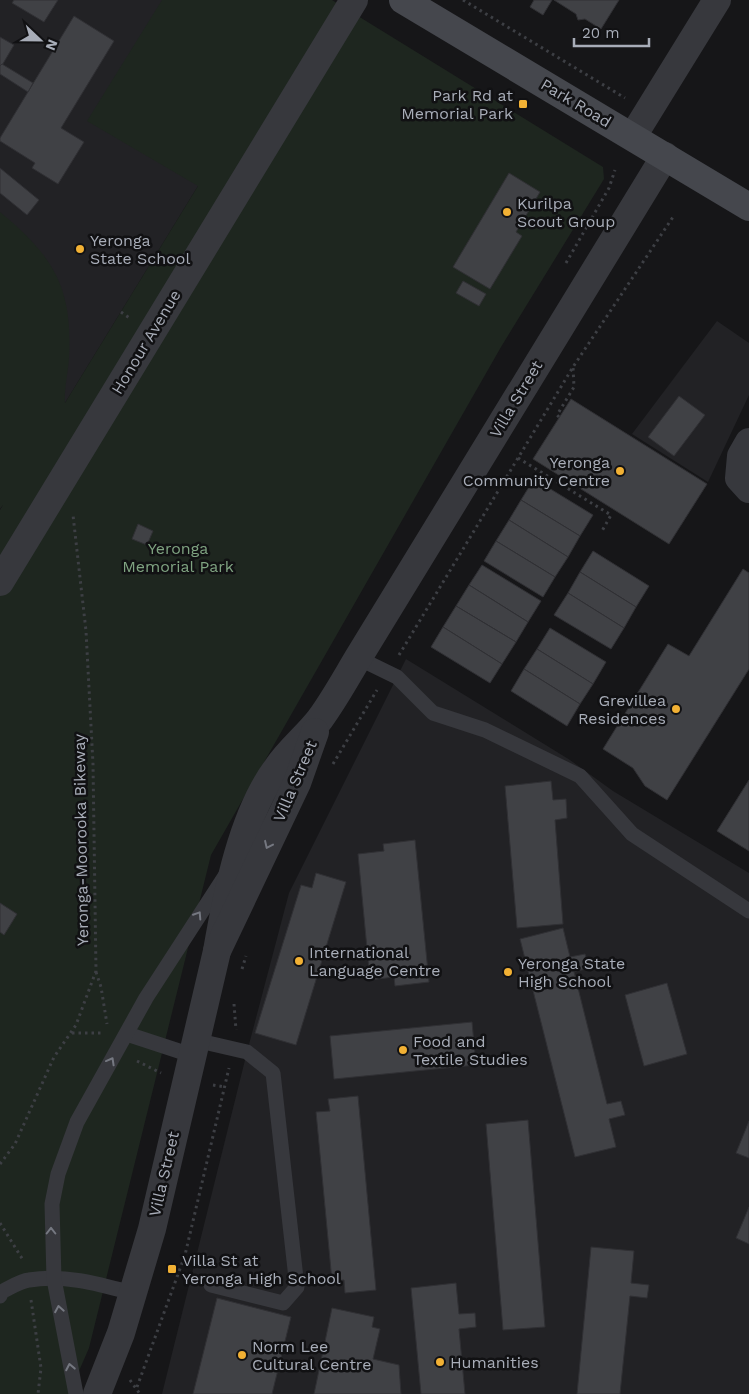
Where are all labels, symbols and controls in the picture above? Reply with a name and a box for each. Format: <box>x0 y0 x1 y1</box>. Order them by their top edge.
north arrow <box>15 15 65 65</box>
scale bar <box>574 15 649 47</box>
text: 20 m <box>582 24 620 42</box>
text: N <box>43 37 61 53</box>
street label: Park Road <box>537 75 615 131</box>
place label: Park Rd at Memorial Park <box>401 86 513 123</box>
marker: Park Rd at Memorial Park <box>517 98 529 110</box>
place label: Kurilpa Scout Group <box>517 194 615 231</box>
marker: Kurilpa Scout Group <box>501 206 513 218</box>
place label: Yeronga State School <box>90 231 190 268</box>
marker: Yeronga State School <box>74 243 86 255</box>
street label: Honour Avenue <box>107 286 185 398</box>
street label: Villa Street <box>486 357 547 441</box>
place label: Yeronga Community Centre <box>463 453 610 490</box>
marker: Yeronga Community Centre <box>614 465 626 477</box>
park label: Yeronga Memorial Park <box>122 539 234 576</box>
place label: Grevillea Residences <box>578 691 666 728</box>
marker: Grevillea Residences <box>670 703 682 715</box>
street label: Yeronga-Moorooka Bikeway <box>70 733 92 946</box>
street label: Villa Street <box>269 737 321 825</box>
one-way arrow <box>264 840 274 849</box>
one-way arrow <box>192 911 201 920</box>
place label: International Language Centre <box>309 943 440 980</box>
place label: Yeronga State High School <box>518 954 625 991</box>
marker: International Language Centre <box>293 955 305 967</box>
marker: Yeronga State High School <box>502 966 514 978</box>
place label: Food and Textile Studies <box>413 1032 528 1069</box>
marker: Food and Textile Studies <box>397 1044 409 1056</box>
one-way arrow <box>105 1057 115 1066</box>
street label: Villa Street <box>145 1129 183 1218</box>
one-way arrow <box>46 1226 56 1234</box>
place label: Villa St at Yeronga High School <box>182 1251 341 1288</box>
marker: Villa St at Yeronga High School <box>166 1263 178 1275</box>
one-way arrow <box>55 1305 65 1313</box>
place label: Norm Lee Cultural Centre <box>252 1337 371 1374</box>
marker: Norm Lee Cultural Centre <box>236 1349 248 1361</box>
place label: Humanities <box>450 1353 539 1372</box>
marker: Humanities <box>434 1356 446 1368</box>
one-way arrow <box>65 1362 75 1371</box>

